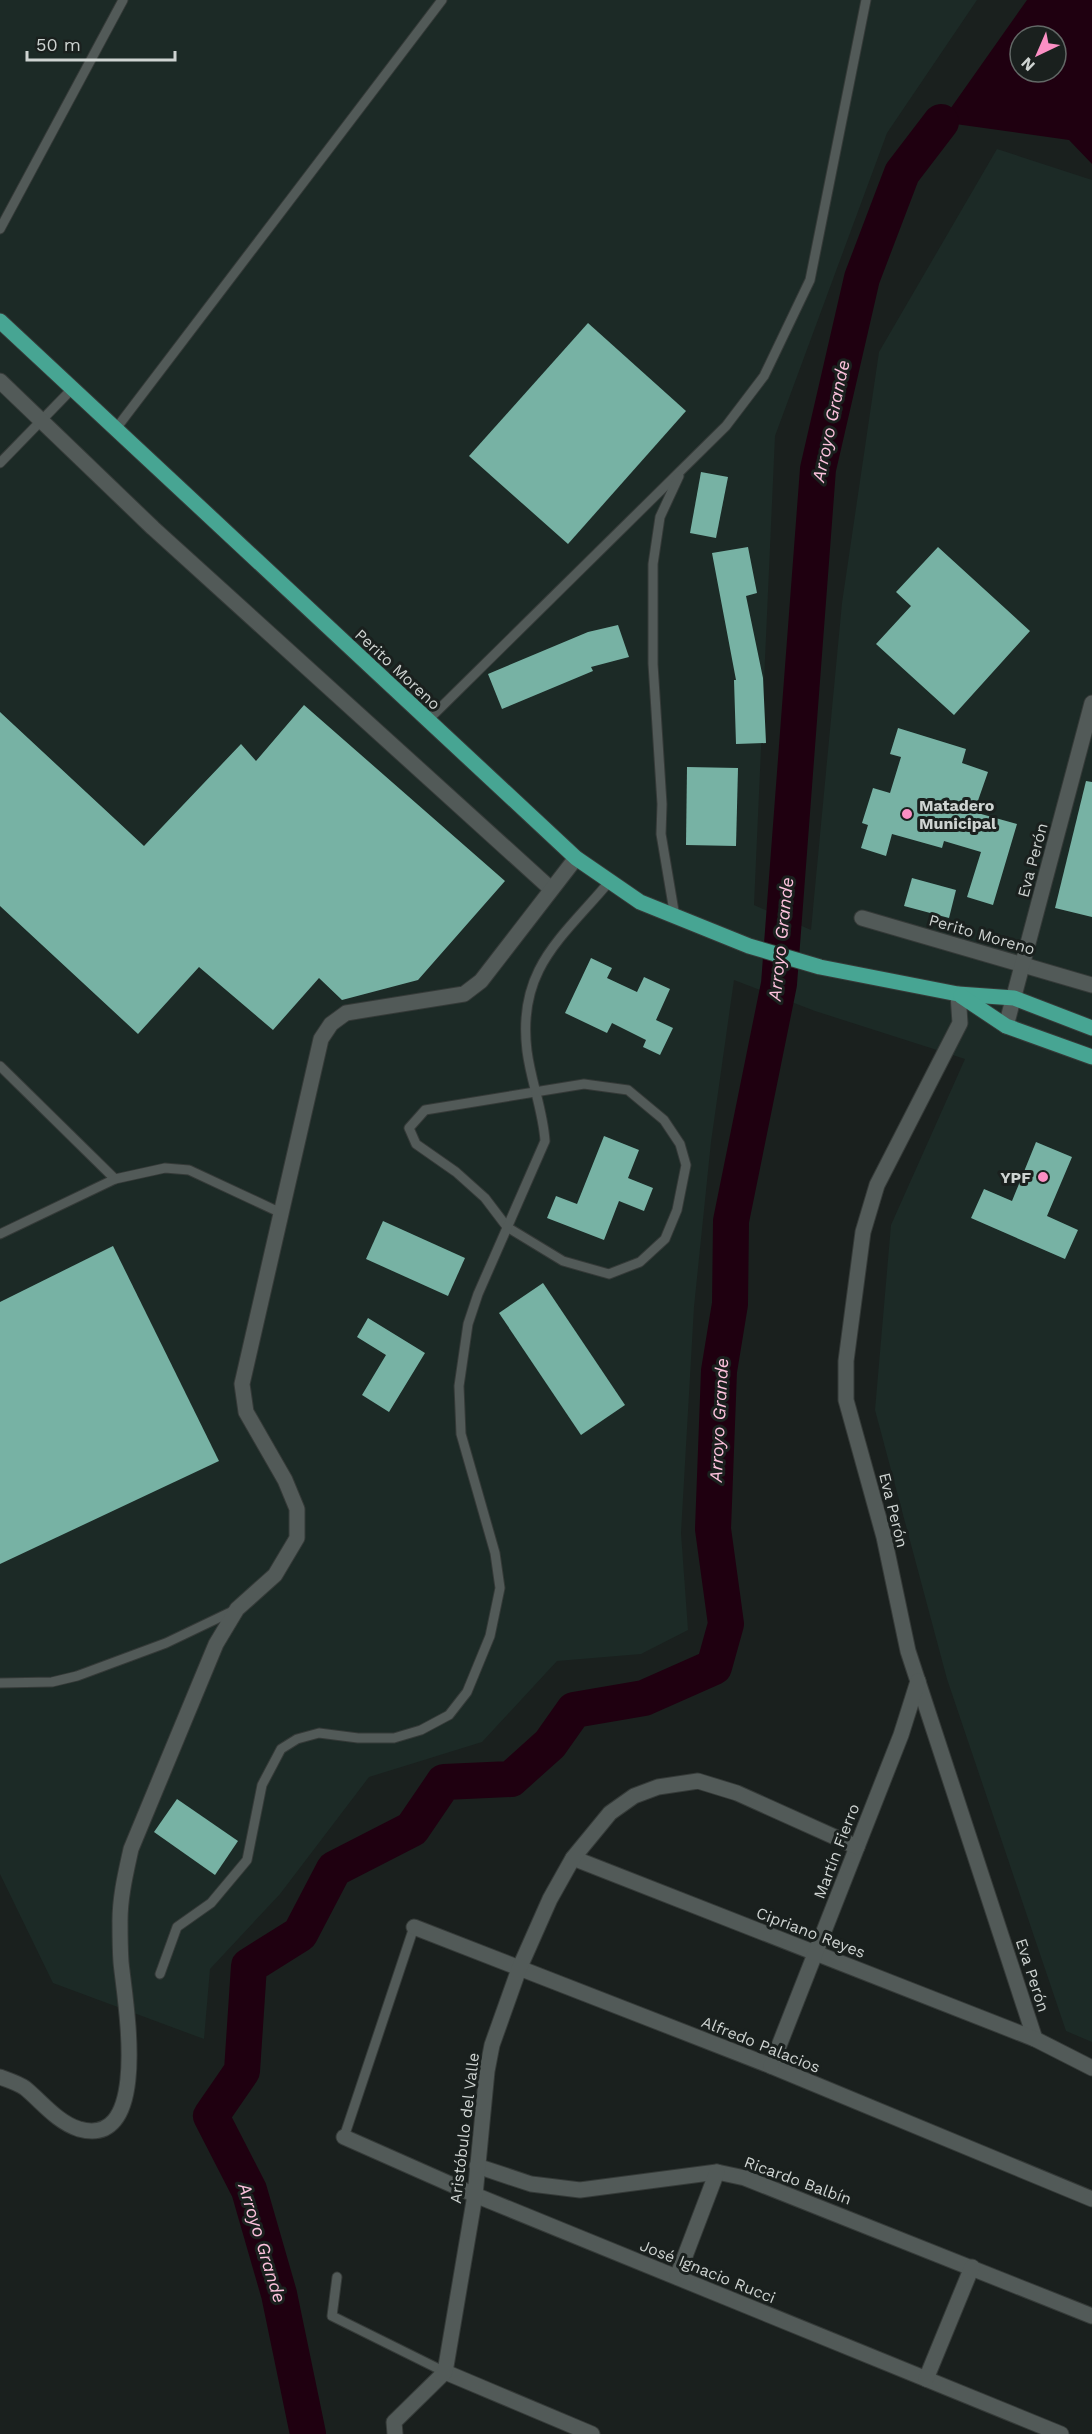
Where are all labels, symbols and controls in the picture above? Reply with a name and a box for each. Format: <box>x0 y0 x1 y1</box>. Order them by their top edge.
scale bar <box>27 24 176 62</box>
north arrow <box>1008 24 1068 84</box>
text: 50 m <box>36 34 81 55</box>
text: N <box>1017 53 1039 75</box>
water label: Arroyo Grande <box>807 358 854 485</box>
street label: Perito Moreno <box>351 625 444 714</box>
place label: Matadero Municipal <box>919 796 997 833</box>
marker: Matadero Municipal <box>900 807 914 821</box>
street label: Eva Perón <box>1013 821 1052 900</box>
water label: Arroyo Grande <box>763 876 797 1003</box>
street label: Perito Moreno <box>927 910 1037 959</box>
place label: YPF <box>1000 1168 1031 1187</box>
marker: YPF <box>1036 1170 1050 1184</box>
water label: Arroyo Grande <box>705 1357 732 1484</box>
street label: Eva Perón <box>875 1471 912 1550</box>
street label: Martín Fierro <box>810 1801 863 1902</box>
street label: Cipriano Reyes <box>754 1903 868 1962</box>
street label: Eva Perón <box>1012 1936 1053 2015</box>
street label: Alfredo Palacios <box>699 2012 823 2077</box>
street label: Aristóbulo del Valle <box>446 2052 483 2205</box>
street label: Ricardo Balbín <box>742 2152 854 2209</box>
water label: Arroyo Grande <box>234 2179 291 2305</box>
street label: José Ignacio Rucci <box>637 2236 778 2307</box>

